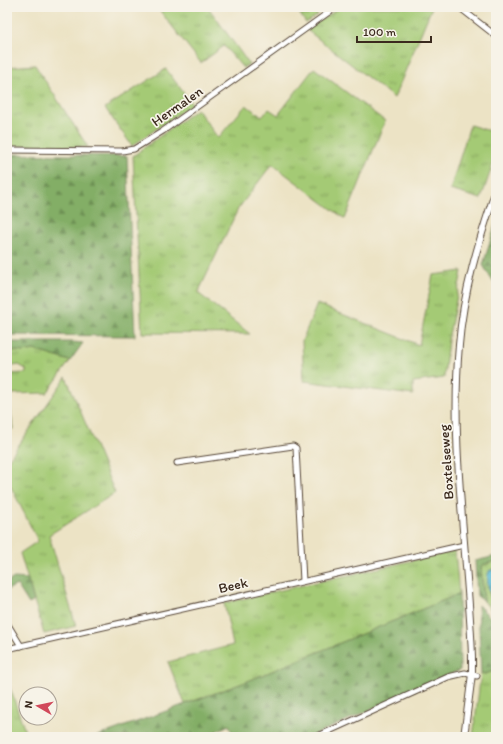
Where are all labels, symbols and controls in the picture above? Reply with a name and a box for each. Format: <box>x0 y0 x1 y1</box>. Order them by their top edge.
scale bar <box>357 18 431 44</box>
text: 100 m <box>363 25 396 39</box>
street label: Hermalen <box>148 83 206 130</box>
street label: Boxtelseweg <box>435 423 458 500</box>
street label: Beek <box>217 574 250 597</box>
north arrow <box>18 686 58 726</box>
text: N <box>22 700 36 709</box>

